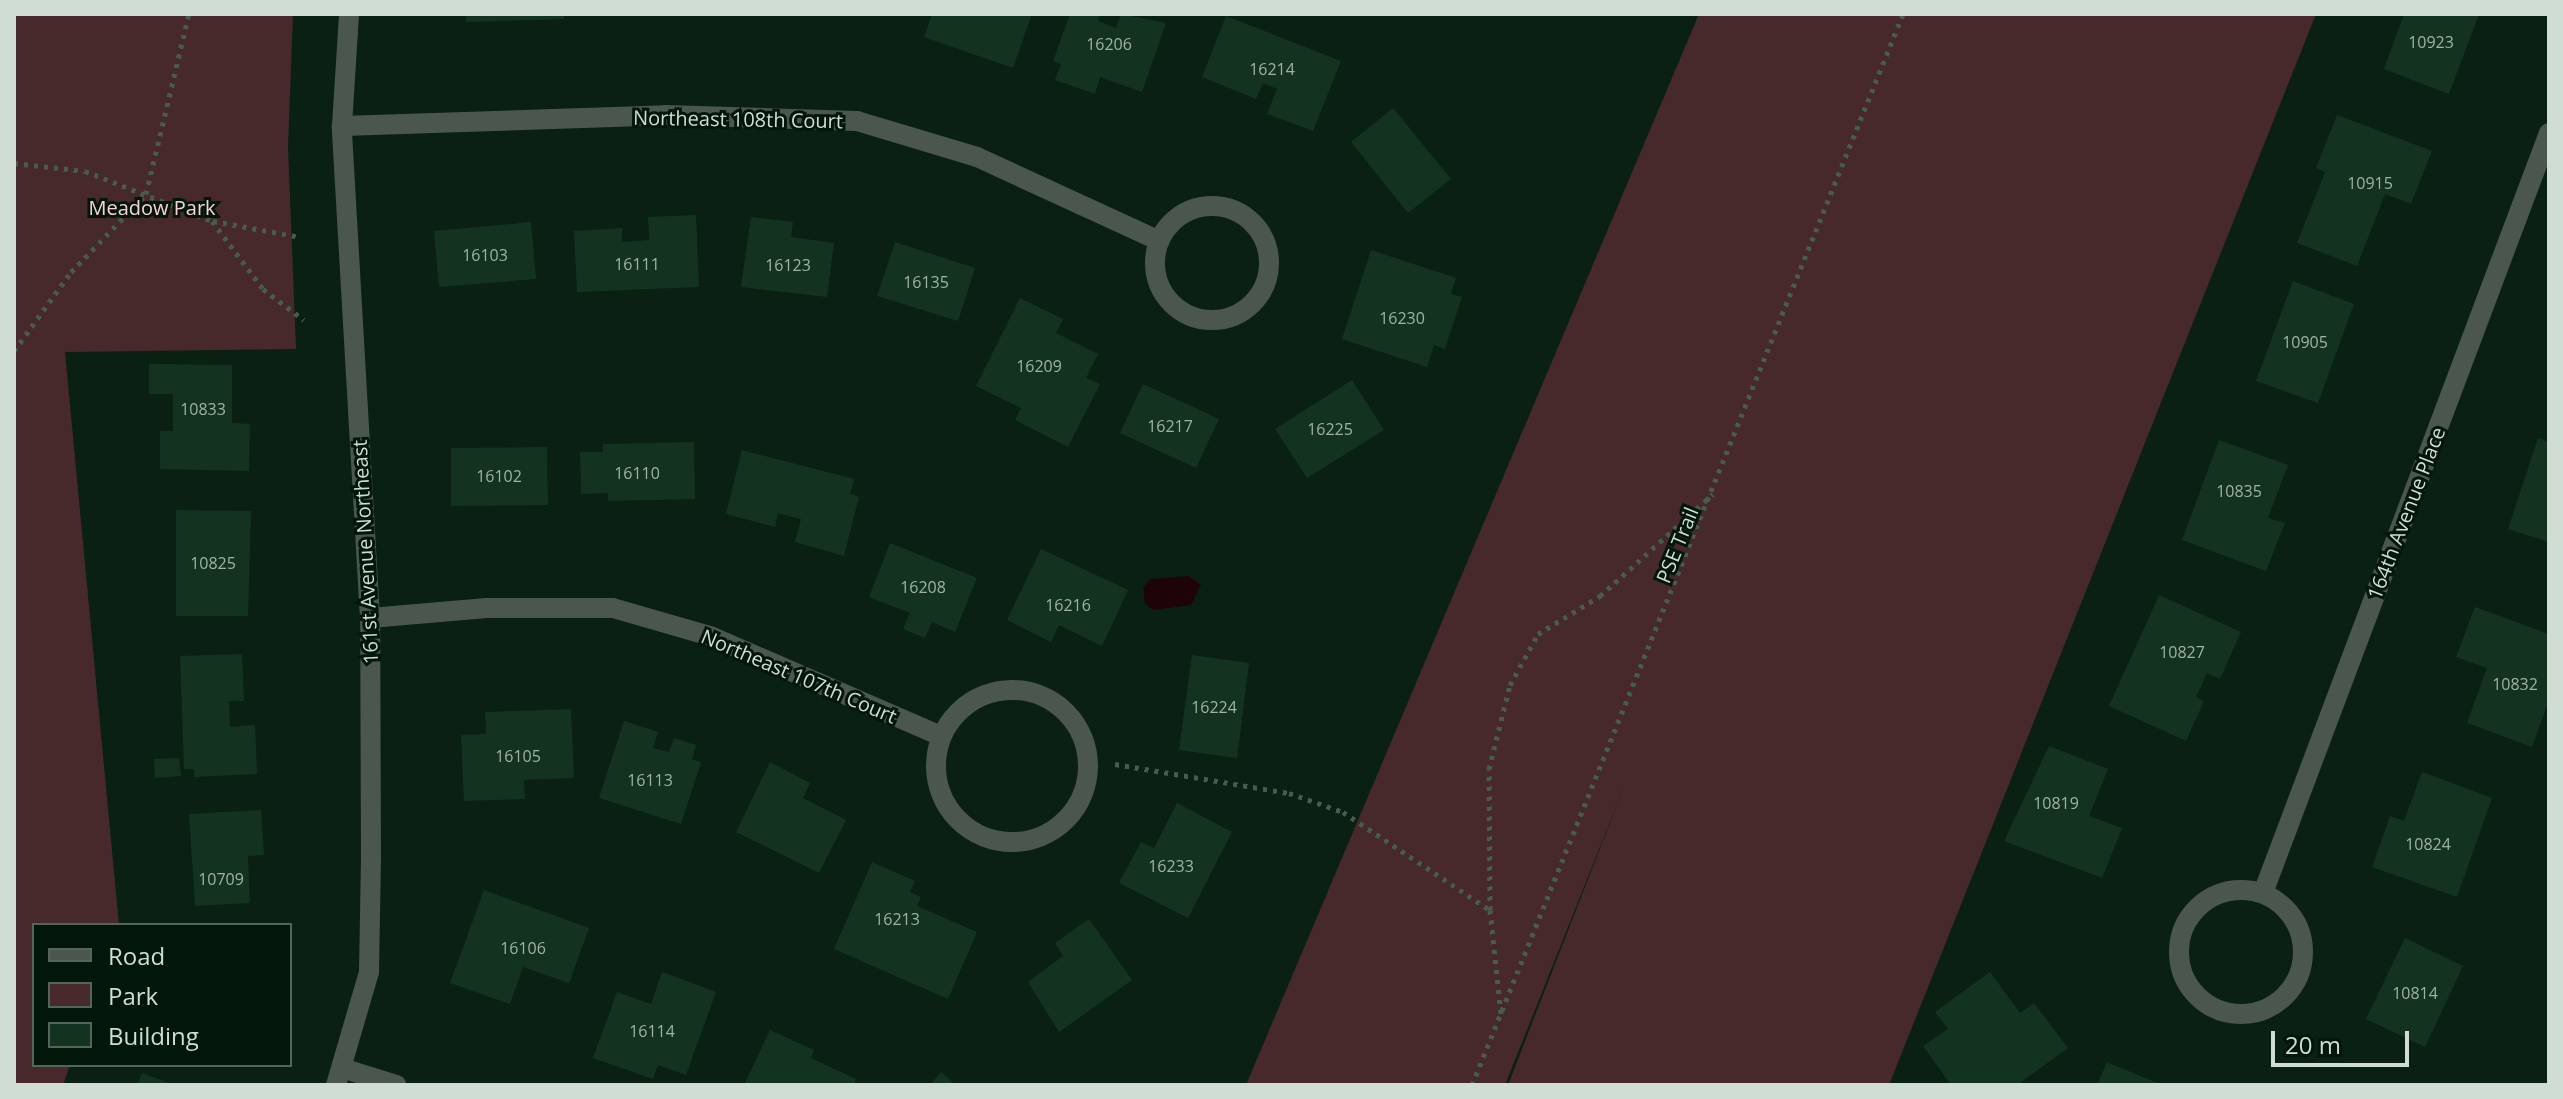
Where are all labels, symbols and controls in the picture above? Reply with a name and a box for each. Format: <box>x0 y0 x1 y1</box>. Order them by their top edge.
house number: 10923 <box>2408 32 2454 52</box>
house number: 16206 <box>1086 34 1132 54</box>
house number: 16214 <box>1249 59 1295 79</box>
street label: Northeast 108th Court <box>633 105 843 133</box>
house number: 10915 <box>2347 173 2393 193</box>
park label: Meadow Park <box>88 195 216 219</box>
house number: 16103 <box>462 245 508 265</box>
house number: 16111 <box>614 254 660 274</box>
house number: 16123 <box>765 255 811 275</box>
house number: 16135 <box>903 272 949 292</box>
house number: 16230 <box>1379 308 1425 328</box>
house number: 10905 <box>2282 332 2328 352</box>
house number: 16209 <box>1016 356 1062 376</box>
house number: 10833 <box>180 399 226 419</box>
house number: 16217 <box>1147 416 1193 436</box>
house number: 16225 <box>1307 419 1353 439</box>
street label: 164th Avenue Place <box>2362 423 2450 603</box>
street label: 161st Avenue Northeast <box>347 439 383 665</box>
house number: 16110 <box>614 463 660 483</box>
house number: 16102 <box>476 466 522 486</box>
house number: 10835 <box>2216 481 2262 501</box>
street label: PSE Trail <box>1651 504 1703 586</box>
house number: 10825 <box>190 553 236 573</box>
house number: 16208 <box>900 577 946 597</box>
house number: 16216 <box>1045 595 1091 615</box>
street label: Northeast 107th Court <box>698 624 900 728</box>
house number: 10827 <box>2159 642 2205 662</box>
house number: 10832 <box>2492 674 2538 694</box>
house number: 16224 <box>1191 697 1237 717</box>
house number: 16105 <box>495 746 541 766</box>
house number: 16113 <box>627 770 673 790</box>
house number: 10819 <box>2033 793 2079 813</box>
house number: 10824 <box>2405 834 2451 854</box>
house number: 16233 <box>1148 856 1194 876</box>
house number: 10709 <box>198 869 244 889</box>
house number: 16213 <box>874 909 920 929</box>
legend <box>32 923 292 1067</box>
house number: 16106 <box>500 938 546 958</box>
text: Road <box>108 939 165 972</box>
text: Park <box>108 979 158 1012</box>
house number: 10814 <box>2392 983 2438 1003</box>
scale bar <box>2275 1015 2413 1065</box>
text: Building <box>108 1019 199 1052</box>
house number: 16114 <box>629 1021 675 1041</box>
text: 20 m <box>2285 1028 2341 1061</box>

